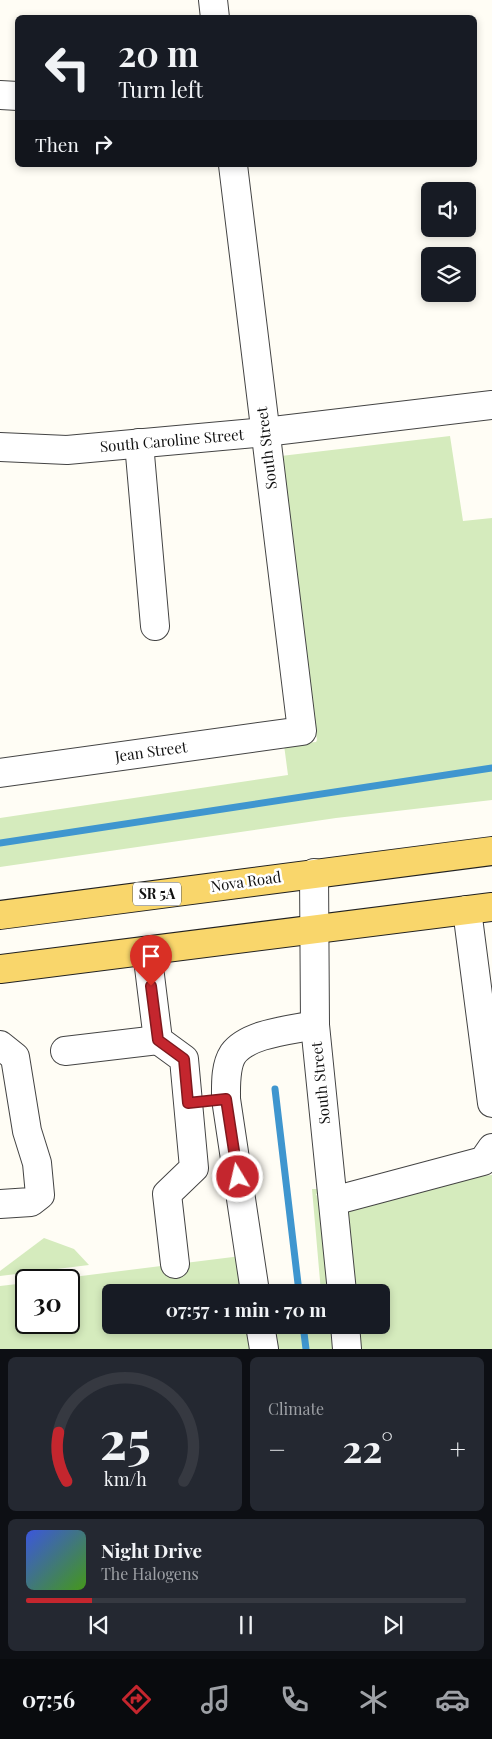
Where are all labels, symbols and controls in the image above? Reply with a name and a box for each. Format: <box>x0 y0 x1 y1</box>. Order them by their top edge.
text: 20 m <box>118 29 199 76</box>
icon: left <box>35 35 100 100</box>
text: Turn left <box>118 74 203 104</box>
icon: right <box>89 130 117 158</box>
text: Then <box>35 131 79 157</box>
map controls <box>421 182 476 302</box>
button: sound <box>421 182 476 237</box>
button: layers <box>421 247 476 302</box>
street label: South Street <box>251 405 281 491</box>
street label: South Caroline Street <box>99 424 245 456</box>
street label: Jean Street <box>113 736 189 766</box>
street label: Nova Road <box>209 866 283 896</box>
road number: SR 5A <box>133 882 181 906</box>
pin <box>130 935 172 986</box>
icon: arrive <box>137 942 165 970</box>
street label: South Street <box>306 1040 334 1126</box>
position arrow <box>211 1150 263 1202</box>
speed limit sign: 30 <box>15 1269 80 1334</box>
text: 07:57 · 1 min · 70 m <box>166 1296 326 1322</box>
text: Climate <box>268 1398 324 1419</box>
text: 25 <box>99 1404 151 1473</box>
text: 22° <box>343 1422 393 1473</box>
text: − <box>268 1430 286 1467</box>
text: + <box>450 1430 466 1467</box>
text: km/h <box>104 1467 147 1490</box>
text: Night Drive <box>101 1537 202 1563</box>
text: The Halogens <box>101 1563 199 1584</box>
icon: previous <box>85 1611 113 1639</box>
icon: pause <box>232 1611 260 1639</box>
icon: next <box>379 1611 407 1639</box>
icon: directions <box>119 1682 154 1717</box>
icon: music <box>198 1682 233 1717</box>
icon: phone <box>277 1682 312 1717</box>
icon: climate <box>356 1682 391 1717</box>
icon: car <box>435 1682 470 1717</box>
text: 07:56 <box>22 1684 75 1714</box>

